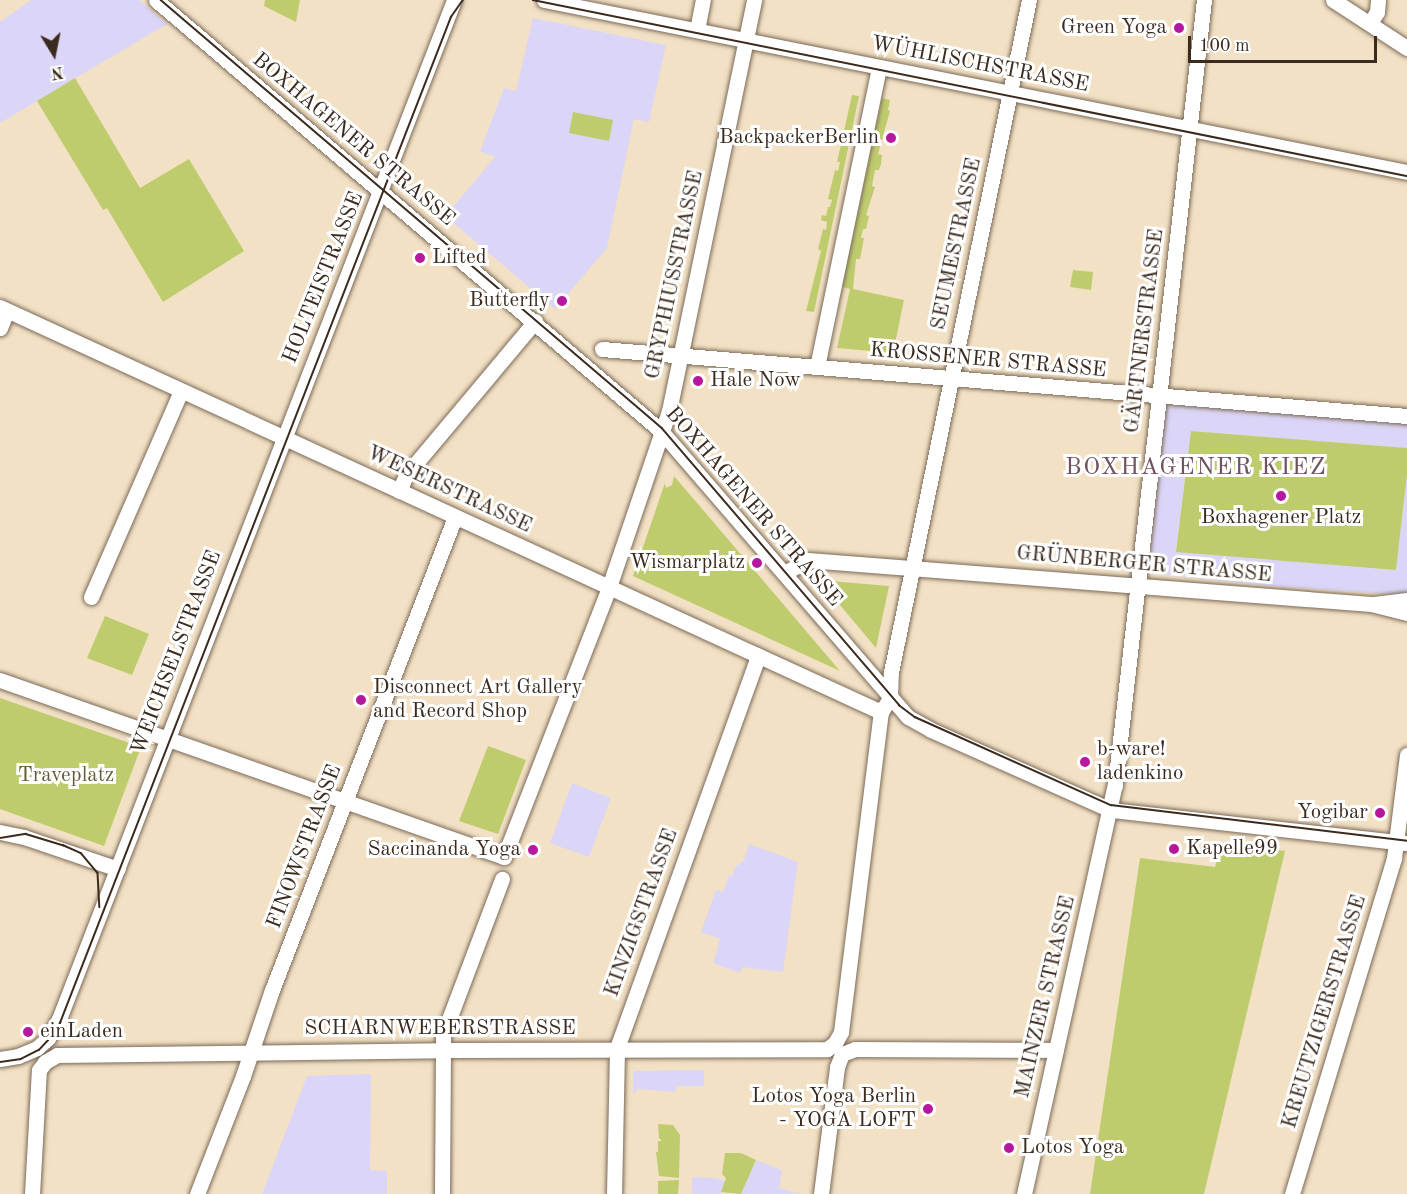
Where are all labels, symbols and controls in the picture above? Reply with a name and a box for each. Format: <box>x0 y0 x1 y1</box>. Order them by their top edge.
place label: Green Yoga <box>1061 15 1167 41</box>
marker: Green Yoga <box>1172 21 1186 35</box>
north arrow <box>24 24 84 84</box>
scale bar <box>1191 24 1380 62</box>
street label: WÜHLISCHSTRASSE <box>869 32 1091 98</box>
text: 100 m <box>1199 37 1250 55</box>
street label: BOXHAGENER STRASSE <box>247 48 459 232</box>
text: N <box>50 63 65 81</box>
place label: BackpackerBerlin <box>719 125 879 151</box>
marker: BackpackerBerlin <box>884 131 898 145</box>
street label: SEUMESTRASSE <box>926 155 988 333</box>
street label: GRYPHIUSSTRASSE <box>641 168 709 382</box>
street label: HOLTEISTRASSE <box>278 189 370 367</box>
street label: GÄRTNERSTRASSE <box>1120 227 1170 435</box>
place label: Lifted <box>432 245 487 271</box>
marker: Lifted <box>413 251 427 265</box>
place label: Butterfly <box>469 288 550 314</box>
marker: Butterfly <box>555 294 569 308</box>
street label: KROSSENER STRASSE <box>869 338 1107 384</box>
place label: Hale Now <box>710 368 801 394</box>
marker: Hale Now <box>691 374 705 388</box>
street label: BOXHAGENER STRASSE <box>659 402 847 612</box>
street label: WESERSTRASSE <box>363 441 535 539</box>
district label: BOXHAGENER KIEZ <box>1065 455 1327 483</box>
marker: Boxhagener Platz <box>1274 489 1288 503</box>
place label: Boxhagener Platz <box>1201 505 1361 531</box>
street label: GRÜNBERGER STRASSE <box>1015 541 1273 589</box>
street label: WEICHSELSTRASSE <box>126 547 228 759</box>
place label: Wismarplatz <box>630 550 745 576</box>
marker: Wismarplatz <box>750 556 764 570</box>
place label: Disconnect Art Gallery and Record Shop <box>373 675 583 725</box>
marker: Disconnect Art Gallery and Record Shop <box>354 693 368 707</box>
place label: b-ware! ladenkino <box>1097 737 1183 787</box>
marker: b-ware! ladenkino <box>1078 755 1092 769</box>
street label: FINOWSTRASSE <box>262 761 348 933</box>
park label: Traveplatz <box>18 763 114 789</box>
place label: Yogibar <box>1297 800 1368 826</box>
marker: Yogibar <box>1373 806 1387 820</box>
street label: KINZIGSTRASSE <box>600 826 684 1000</box>
place label: Kapelle99 <box>1186 836 1278 862</box>
place label: Saccinanda Yoga <box>367 837 521 863</box>
marker: Kapelle99 <box>1167 842 1181 856</box>
marker: Saccinanda Yoga <box>526 843 540 857</box>
street label: KREUTZIGERSTRASSE <box>1277 892 1373 1132</box>
street label: MAINZER STRASSE <box>1010 893 1082 1101</box>
street label: SCHARNWEBERSTRASSE <box>304 1016 576 1042</box>
place label: einLaden <box>40 1019 123 1045</box>
marker: einLaden <box>21 1025 35 1039</box>
place label: Lotos Yoga Berlin - YOGA LOFT <box>752 1084 916 1134</box>
marker: Lotos Yoga Berlin - YOGA LOFT <box>921 1102 935 1116</box>
place label: Lotos Yoga <box>1021 1135 1124 1161</box>
marker: Lotos Yoga <box>1002 1141 1016 1155</box>

